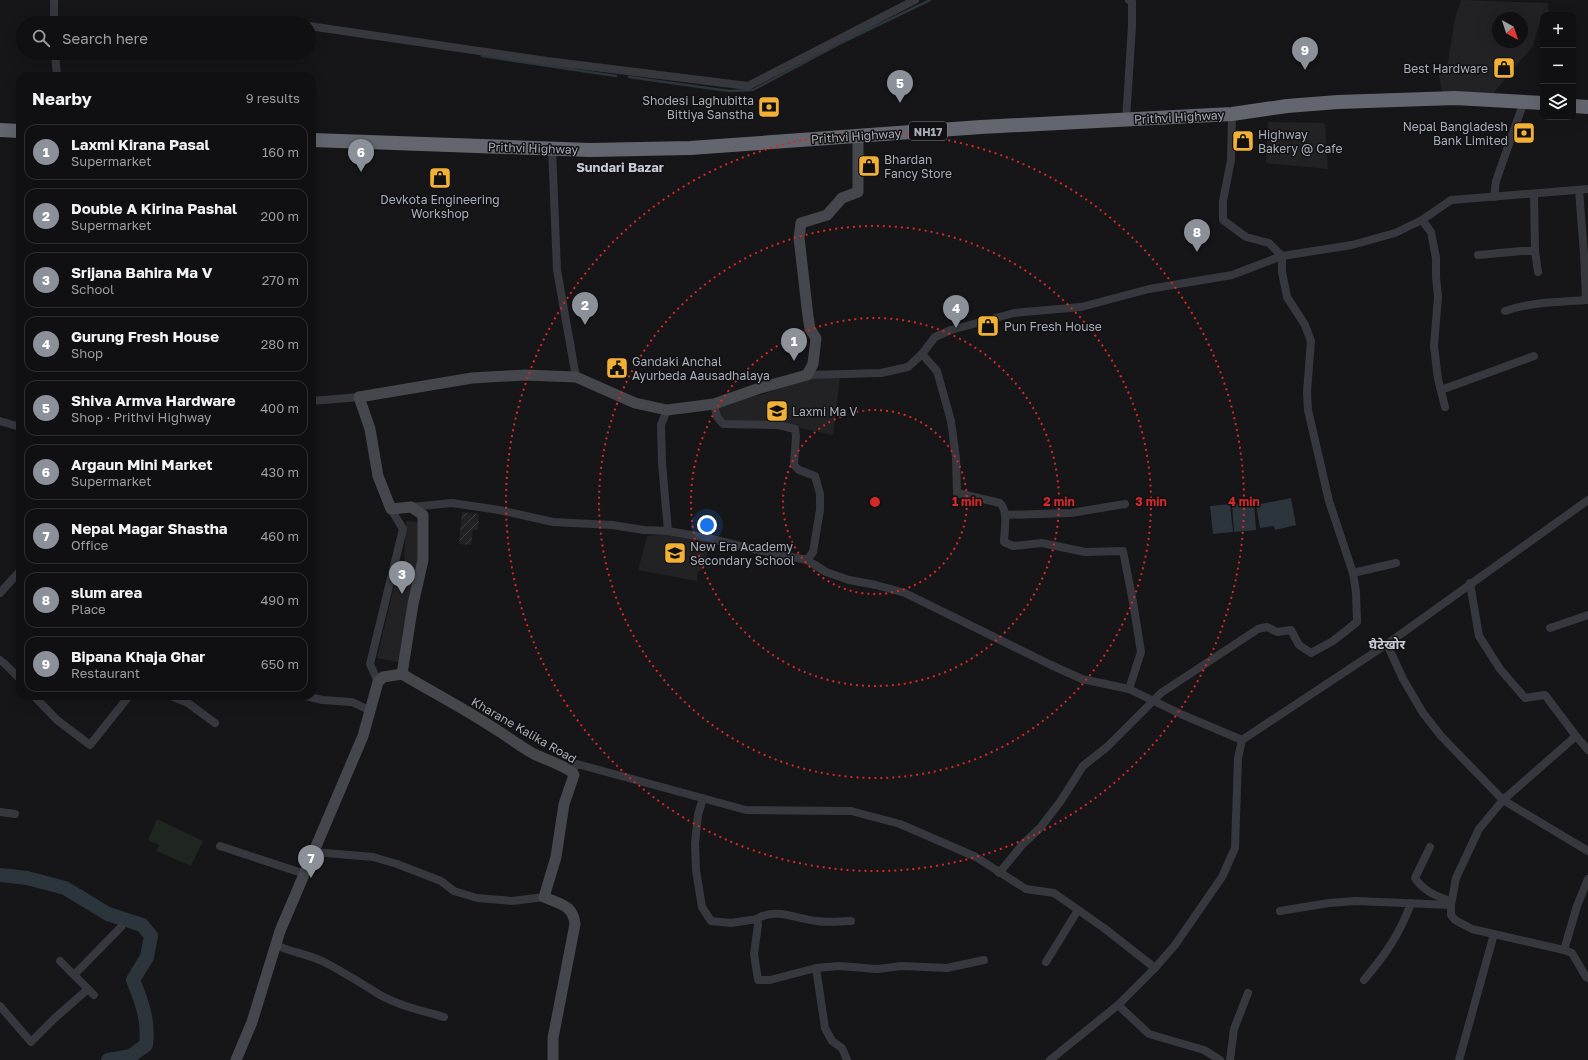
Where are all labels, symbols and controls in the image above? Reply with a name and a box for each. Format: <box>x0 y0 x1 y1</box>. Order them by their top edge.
north arrow <box>1492 12 1528 48</box>
map controls <box>1540 12 1576 120</box>
button: + <box>1540 12 1576 48</box>
search box <box>16 16 316 60</box>
icon: search <box>30 27 52 49</box>
text: Search here <box>62 29 148 47</box>
pin: 9 <box>1292 37 1318 70</box>
button: − <box>1540 48 1576 84</box>
shop icon: Best Hardware <box>1491 55 1517 81</box>
place label: Best Hardware <box>1403 61 1488 76</box>
pin: 5 <box>887 70 913 103</box>
button: layers <box>1540 84 1576 120</box>
text: Nearby <box>32 88 92 109</box>
text: 9 results <box>246 90 300 106</box>
place label: Shodesi Laghubitta Bittiya Sanstha <box>642 93 754 122</box>
bank icon: Shodesi Laghubitta Bittiya Sanstha <box>756 94 782 120</box>
street label: Prithvi Highway <box>1133 107 1225 127</box>
place label: Nepal Bangladesh Bank Limited <box>1403 119 1508 148</box>
bank icon: Nepal Bangladesh Bank Limited <box>1511 120 1537 146</box>
road number: NH17 <box>909 122 947 140</box>
street label: Prithvi Highway <box>810 125 902 147</box>
place label: Highway Bakery @ Cafe <box>1258 127 1343 156</box>
shop icon: Highway Bakery @ Cafe <box>1230 128 1256 154</box>
text: Laxmi Kirana Pasal <box>71 135 210 153</box>
pin: 6 <box>348 139 374 172</box>
street label: Prithvi Highway <box>488 139 579 157</box>
text: 1 <box>43 144 49 160</box>
text: 160 m <box>262 144 299 160</box>
place label: Bhardan Fancy Store <box>884 152 952 181</box>
text: Supermarket <box>71 153 152 169</box>
shop icon: Bhardan Fancy Store <box>856 153 882 179</box>
district label: Sundari Bazar <box>576 159 664 175</box>
shop icon: Devkota Engineering Workshop <box>427 165 453 191</box>
place label: Devkota Engineering Workshop <box>380 192 500 221</box>
text: Double A Kirina Pashal <box>71 199 237 217</box>
text: 2 <box>42 208 50 224</box>
text: 200 m <box>261 208 299 224</box>
text: Supermarket <box>71 217 152 233</box>
pin: 8 <box>1184 219 1210 252</box>
text: Srijana Bahira Ma V <box>71 263 212 281</box>
text: 3 <box>42 272 50 288</box>
text: 270 m <box>262 272 299 288</box>
text: School <box>71 281 114 297</box>
pin: 2 <box>572 292 598 325</box>
pin: 4 <box>943 295 969 328</box>
shop icon: Pun Fresh House <box>975 313 1001 339</box>
place label: Pun Fresh House <box>1004 319 1102 334</box>
text: Gurung Fresh House <box>71 327 219 345</box>
pin: 1 <box>781 328 807 361</box>
text: 4 <box>42 336 50 352</box>
text: 280 m <box>261 336 299 352</box>
text: Shop <box>71 345 103 361</box>
place label: Gandaki Anchal Ayurbeda Aausadhalaya <box>632 354 770 383</box>
public building icon: Gandaki Anchal Ayurbeda Aausadhalaya <box>604 355 630 381</box>
text: Shiva Armva Hardware <box>71 391 236 409</box>
school or university icon: Laxmi Ma V <box>764 398 790 424</box>
text: 5 <box>42 400 50 416</box>
text: 400 m <box>260 400 299 416</box>
place label: Laxmi Ma V <box>792 404 857 419</box>
text: Shop · Prithvi Highway <box>71 409 211 425</box>
text: Argaun Mini Market <box>71 455 212 473</box>
text: 6 <box>42 464 50 480</box>
text: 430 m <box>261 464 299 480</box>
text: Supermarket <box>71 473 152 489</box>
text: 1 min <box>952 494 982 509</box>
text: 2 min <box>1043 494 1075 509</box>
text: 3 min <box>1135 494 1167 509</box>
text: 4 min <box>1228 494 1260 509</box>
centre of rings <box>868 495 882 509</box>
your location <box>697 515 717 535</box>
text: Nepal Magar Shastha <box>71 519 227 537</box>
text: 7 <box>42 528 50 544</box>
text: 460 m <box>260 528 299 544</box>
text: Office <box>71 537 108 553</box>
place label: New Era Academy Secondary School <box>690 539 795 568</box>
school or university icon: New Era Academy Secondary School <box>662 540 688 566</box>
pin: 3 <box>389 561 415 594</box>
text: slum area <box>71 583 142 601</box>
text: 8 <box>42 592 50 608</box>
text: 490 m <box>260 592 299 608</box>
text: Place <box>71 601 106 617</box>
district label: घैटेखोर <box>1369 636 1405 652</box>
text: Bipana Khaja Ghar <box>71 647 205 665</box>
text: 9 <box>42 656 50 672</box>
text: 650 m <box>261 656 299 672</box>
text: Restaurant <box>71 665 140 681</box>
street label: Kharane Kalika Road <box>469 694 579 766</box>
pin: 7 <box>298 845 324 878</box>

